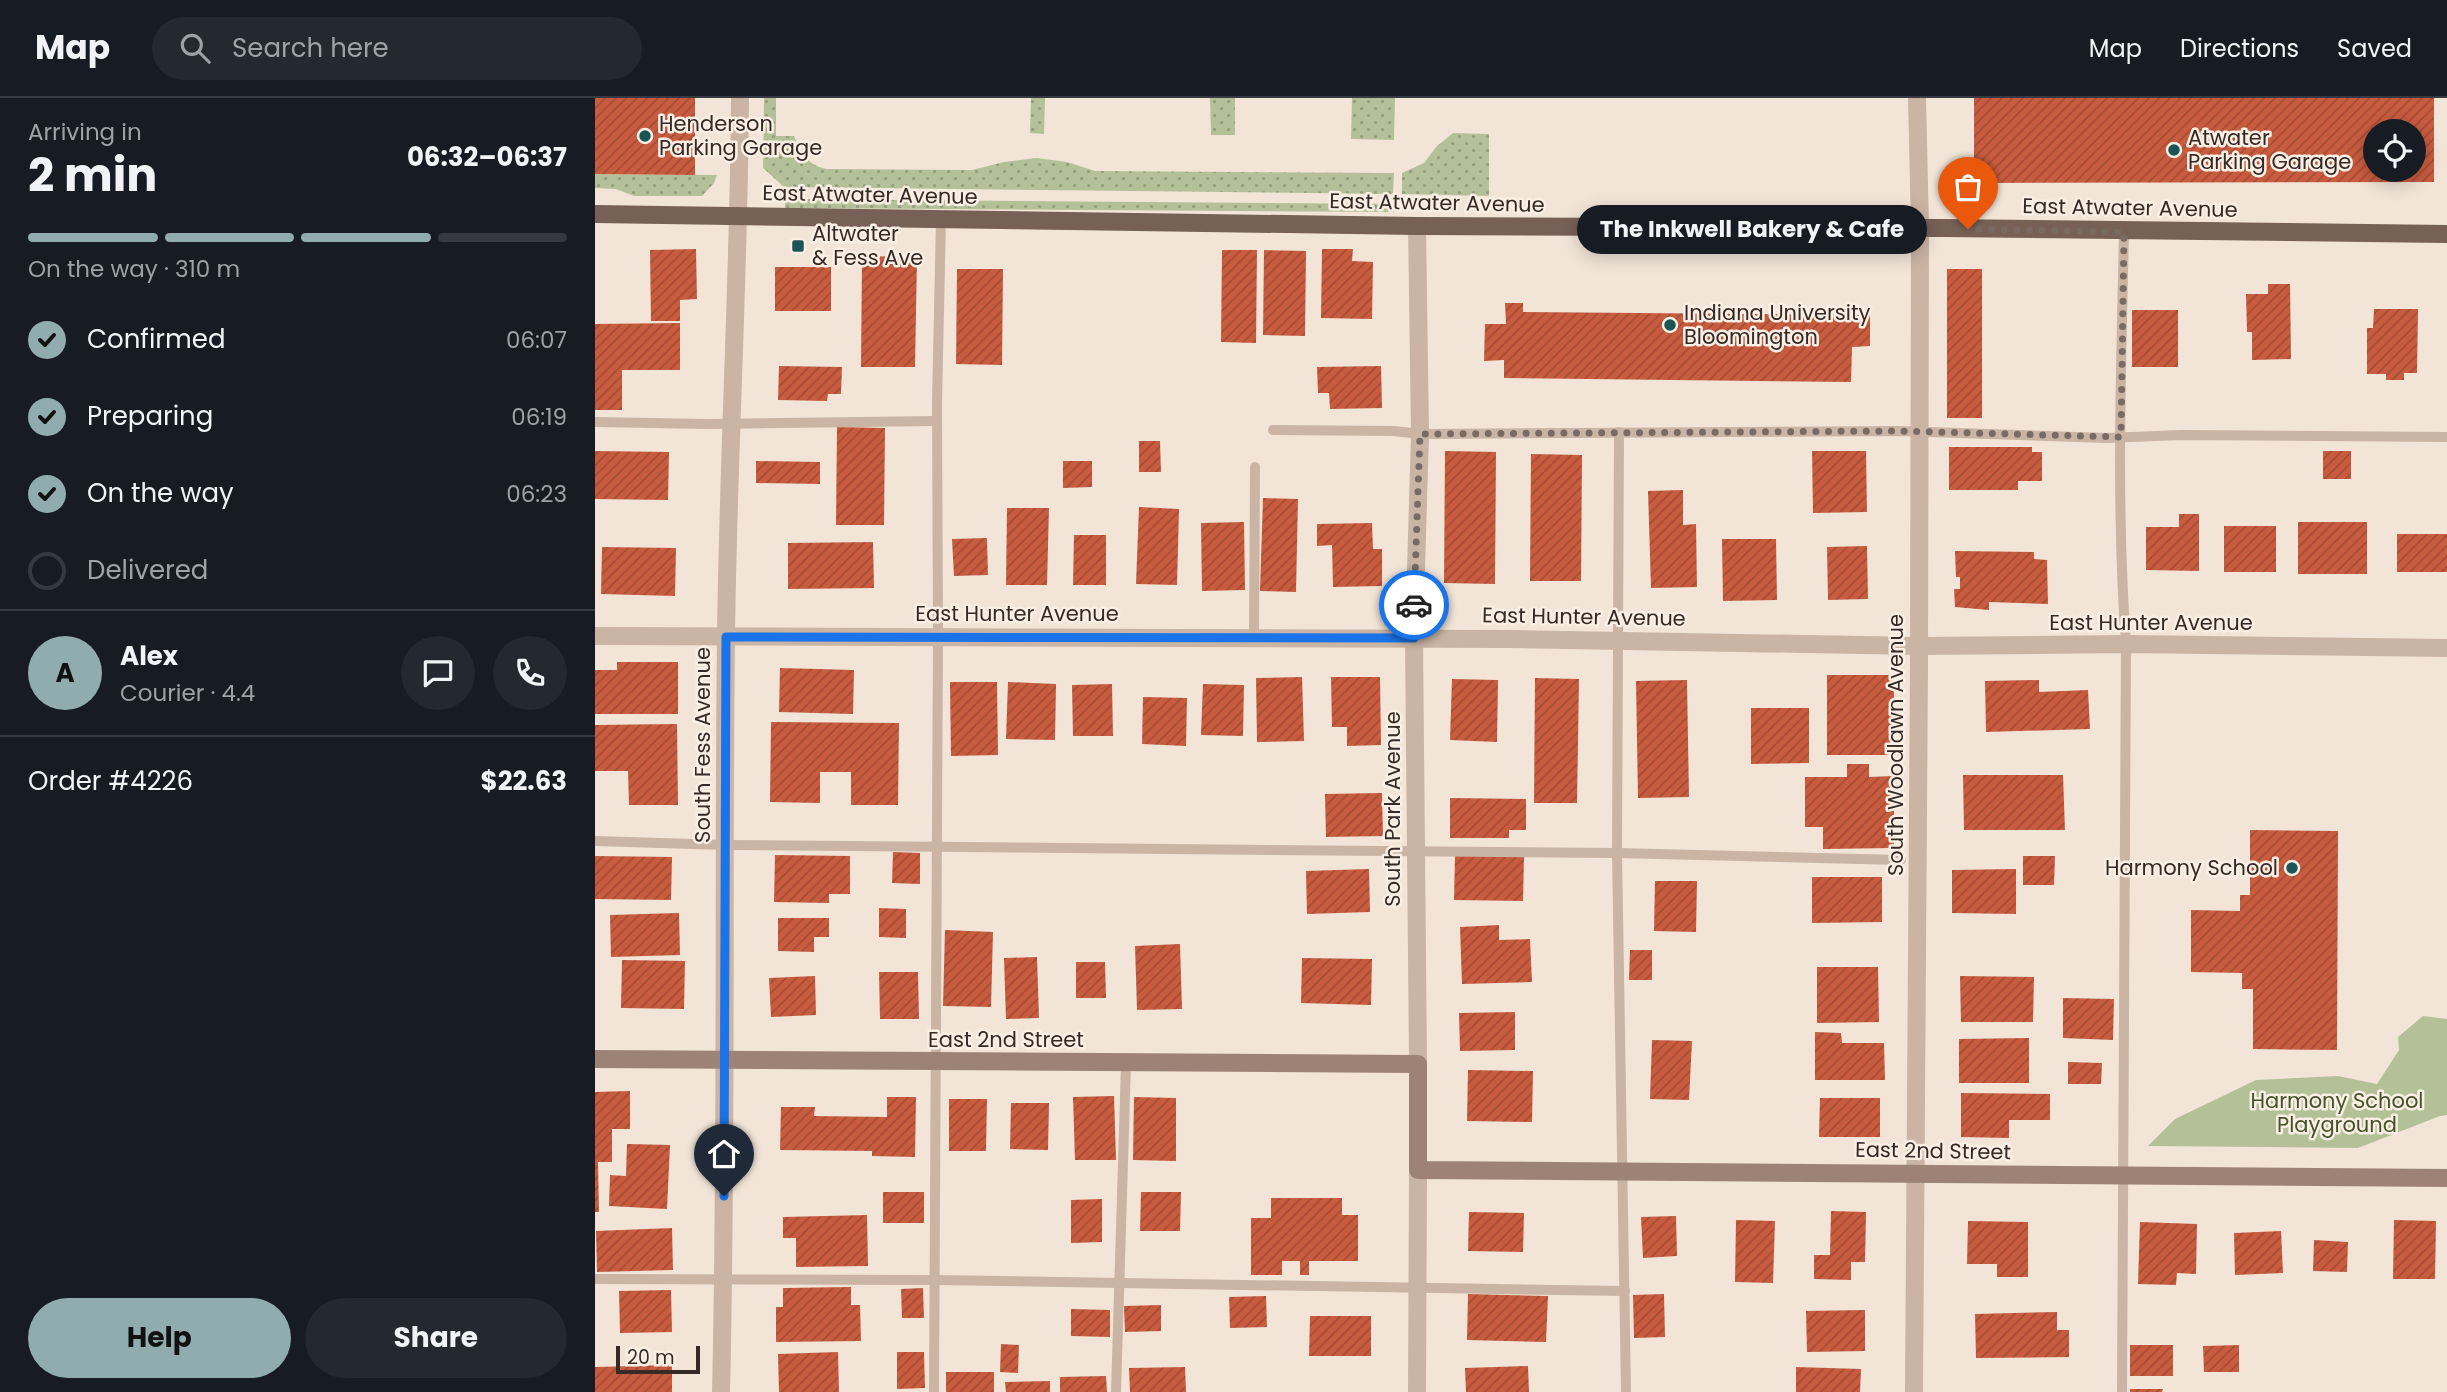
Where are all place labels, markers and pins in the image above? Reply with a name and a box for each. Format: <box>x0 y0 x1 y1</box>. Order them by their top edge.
place label: Henderson Parking Garage <box>659 109 822 162</box>
place label: Atwater Parking Garage <box>2188 123 2351 176</box>
marker: Henderson Parking Garage <box>637 128 653 144</box>
marker: Atwater Parking Garage <box>2166 142 2182 158</box>
pin <box>1938 157 1998 229</box>
callout: The Inkwell Bakery & Cafe <box>1576 204 1926 254</box>
place label: Altwater & Fess Ave <box>812 219 923 272</box>
marker: Altwater & Fess Ave <box>790 238 806 254</box>
place label: Indiana University Bloomington <box>1684 298 1871 351</box>
marker: Indiana University Bloomington <box>1662 317 1678 333</box>
place label: Harmony School <box>2105 853 2278 882</box>
marker: Harmony School <box>2284 860 2300 876</box>
pin <box>694 1124 754 1196</box>

